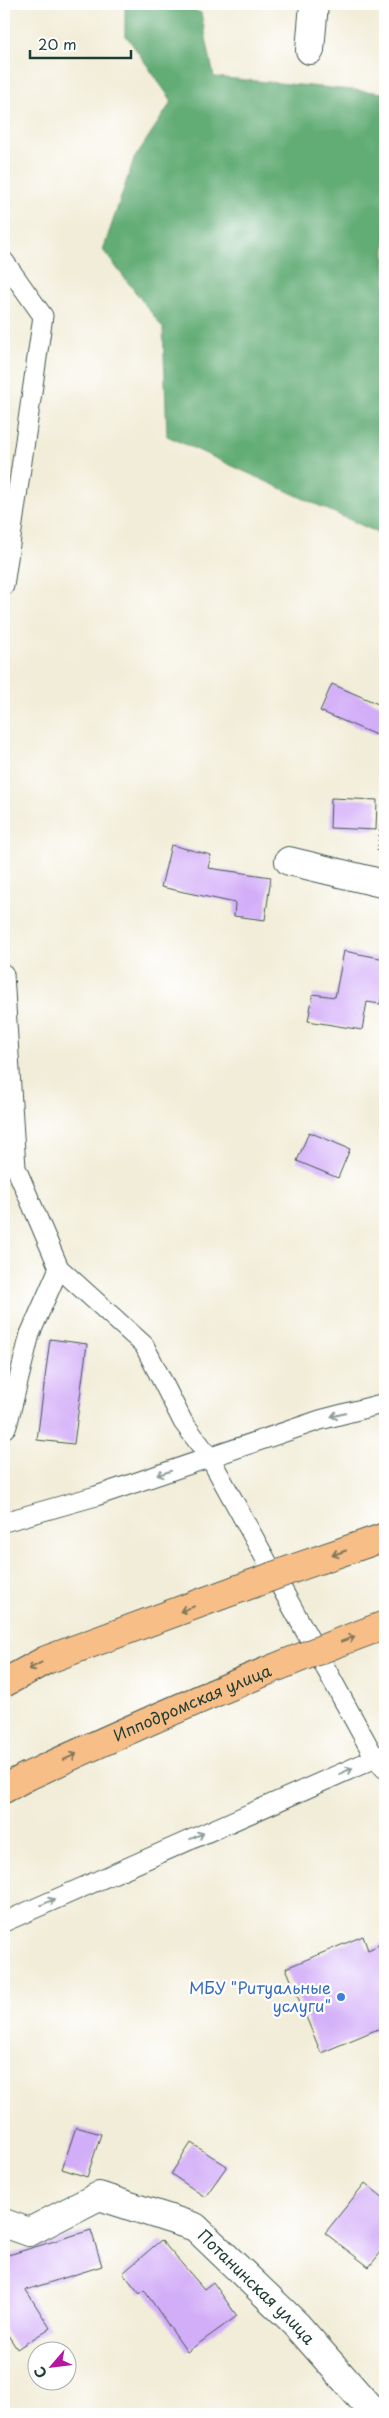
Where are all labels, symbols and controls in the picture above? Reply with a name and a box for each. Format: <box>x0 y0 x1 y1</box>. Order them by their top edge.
scale bar <box>30 28 131 60</box>
text: 20 m <box>38 32 77 55</box>
one-way arrow <box>330 1411 346 1420</box>
one-way arrow <box>156 1469 172 1478</box>
one-way arrow <box>332 1549 347 1558</box>
one-way arrow <box>180 1605 195 1614</box>
one-way arrow <box>340 1634 356 1643</box>
street label: Ипподромская улица <box>109 1658 274 1747</box>
one-way arrow <box>27 1661 42 1671</box>
one-way arrow <box>62 1751 77 1761</box>
one-way arrow <box>338 1765 353 1775</box>
one-way arrow <box>189 1831 204 1841</box>
one-way arrow <box>40 1897 55 1907</box>
place label: МБУ "Ритуальные услуги" <box>189 1975 331 2017</box>
marker: МБУ "Ритуальные услуги" <box>335 1991 347 2003</box>
street label: Потанинская улица <box>193 2223 321 2349</box>
north arrow <box>28 2340 78 2390</box>
text: С <box>28 2363 52 2382</box>

